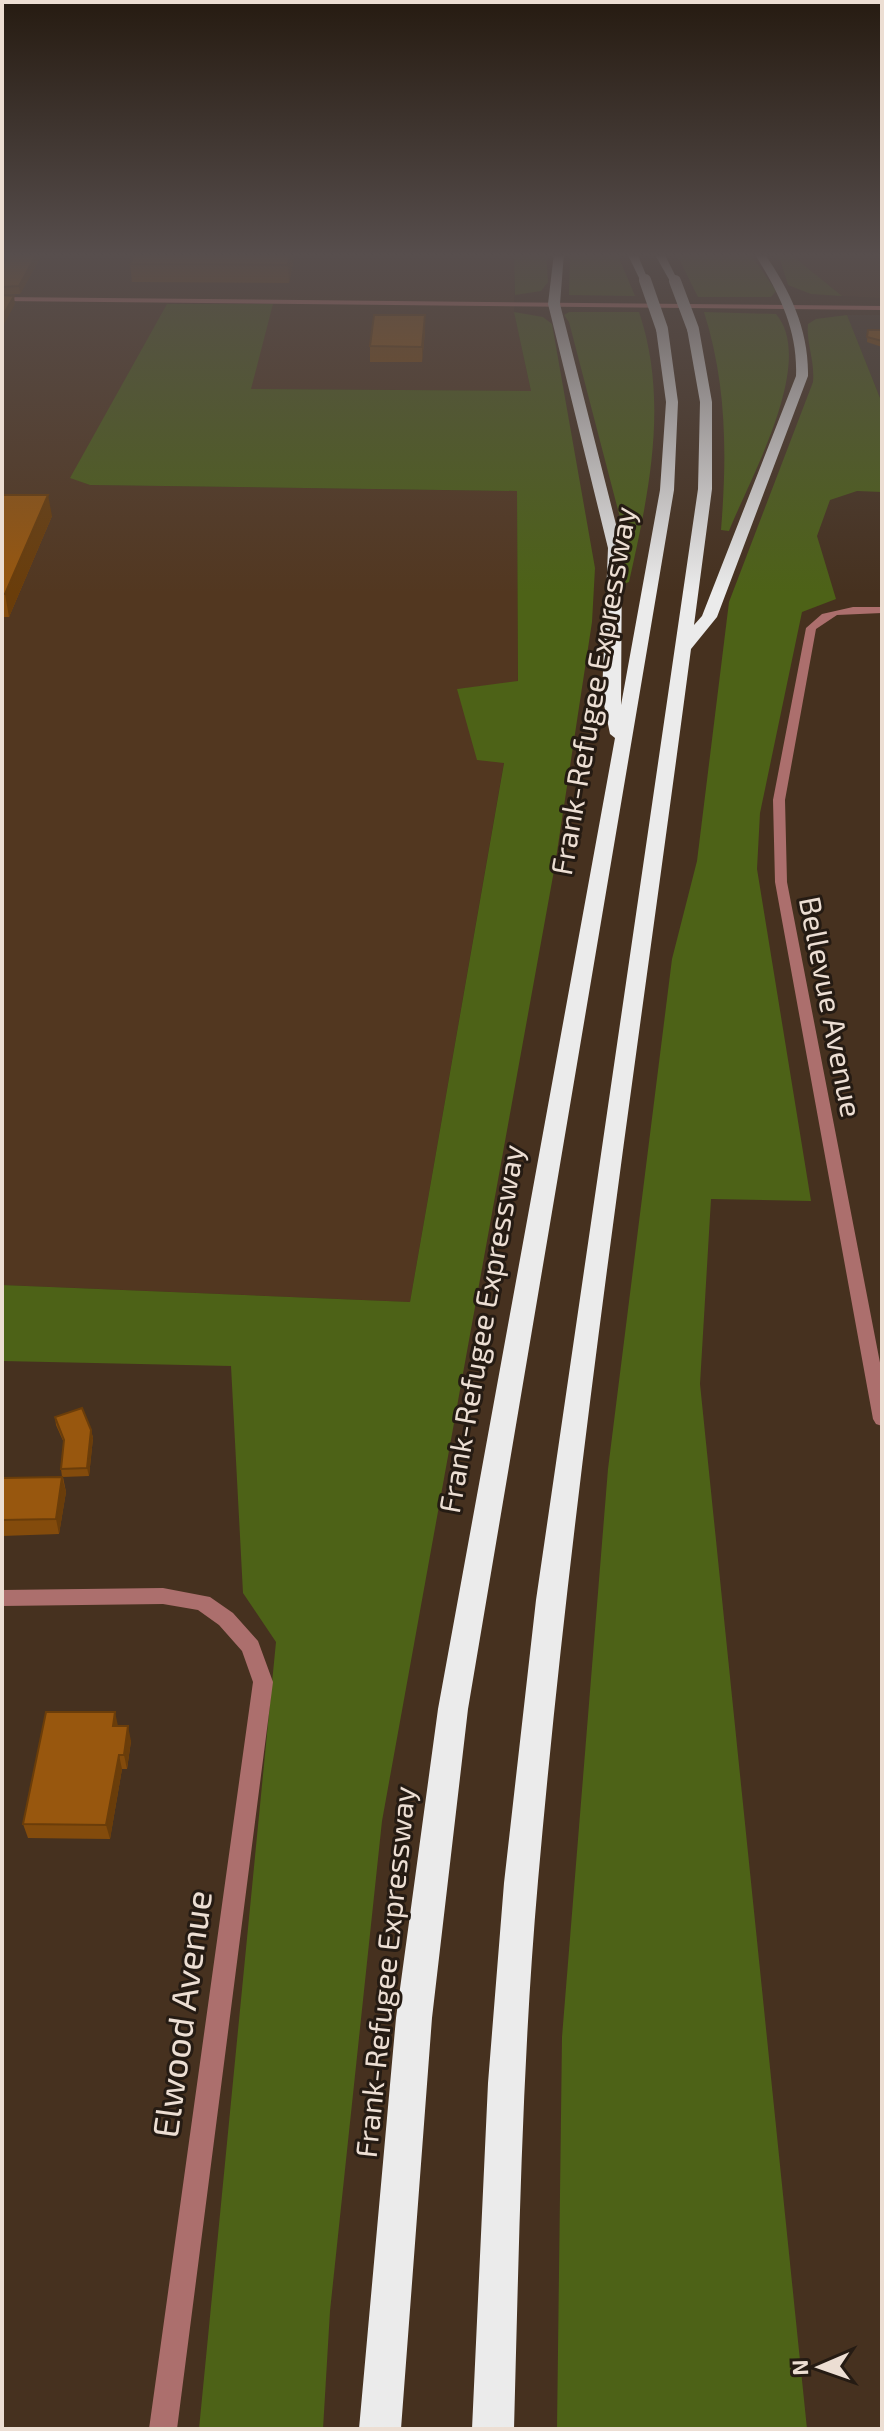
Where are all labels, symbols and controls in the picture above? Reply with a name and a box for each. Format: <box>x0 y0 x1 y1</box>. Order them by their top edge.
street label: Frank-Refugee Expressway <box>542 504 642 878</box>
street label: Bellevue Avenue <box>793 893 871 1120</box>
street label: Frank-Refugee Expressway <box>430 1142 530 1516</box>
street label: Frank-Refugee Expressway <box>347 1784 421 2159</box>
street label: Elwood Avenue <box>142 1887 219 2140</box>
north arrow <box>780 2327 860 2407</box>
text: N <box>786 2359 812 2376</box>

